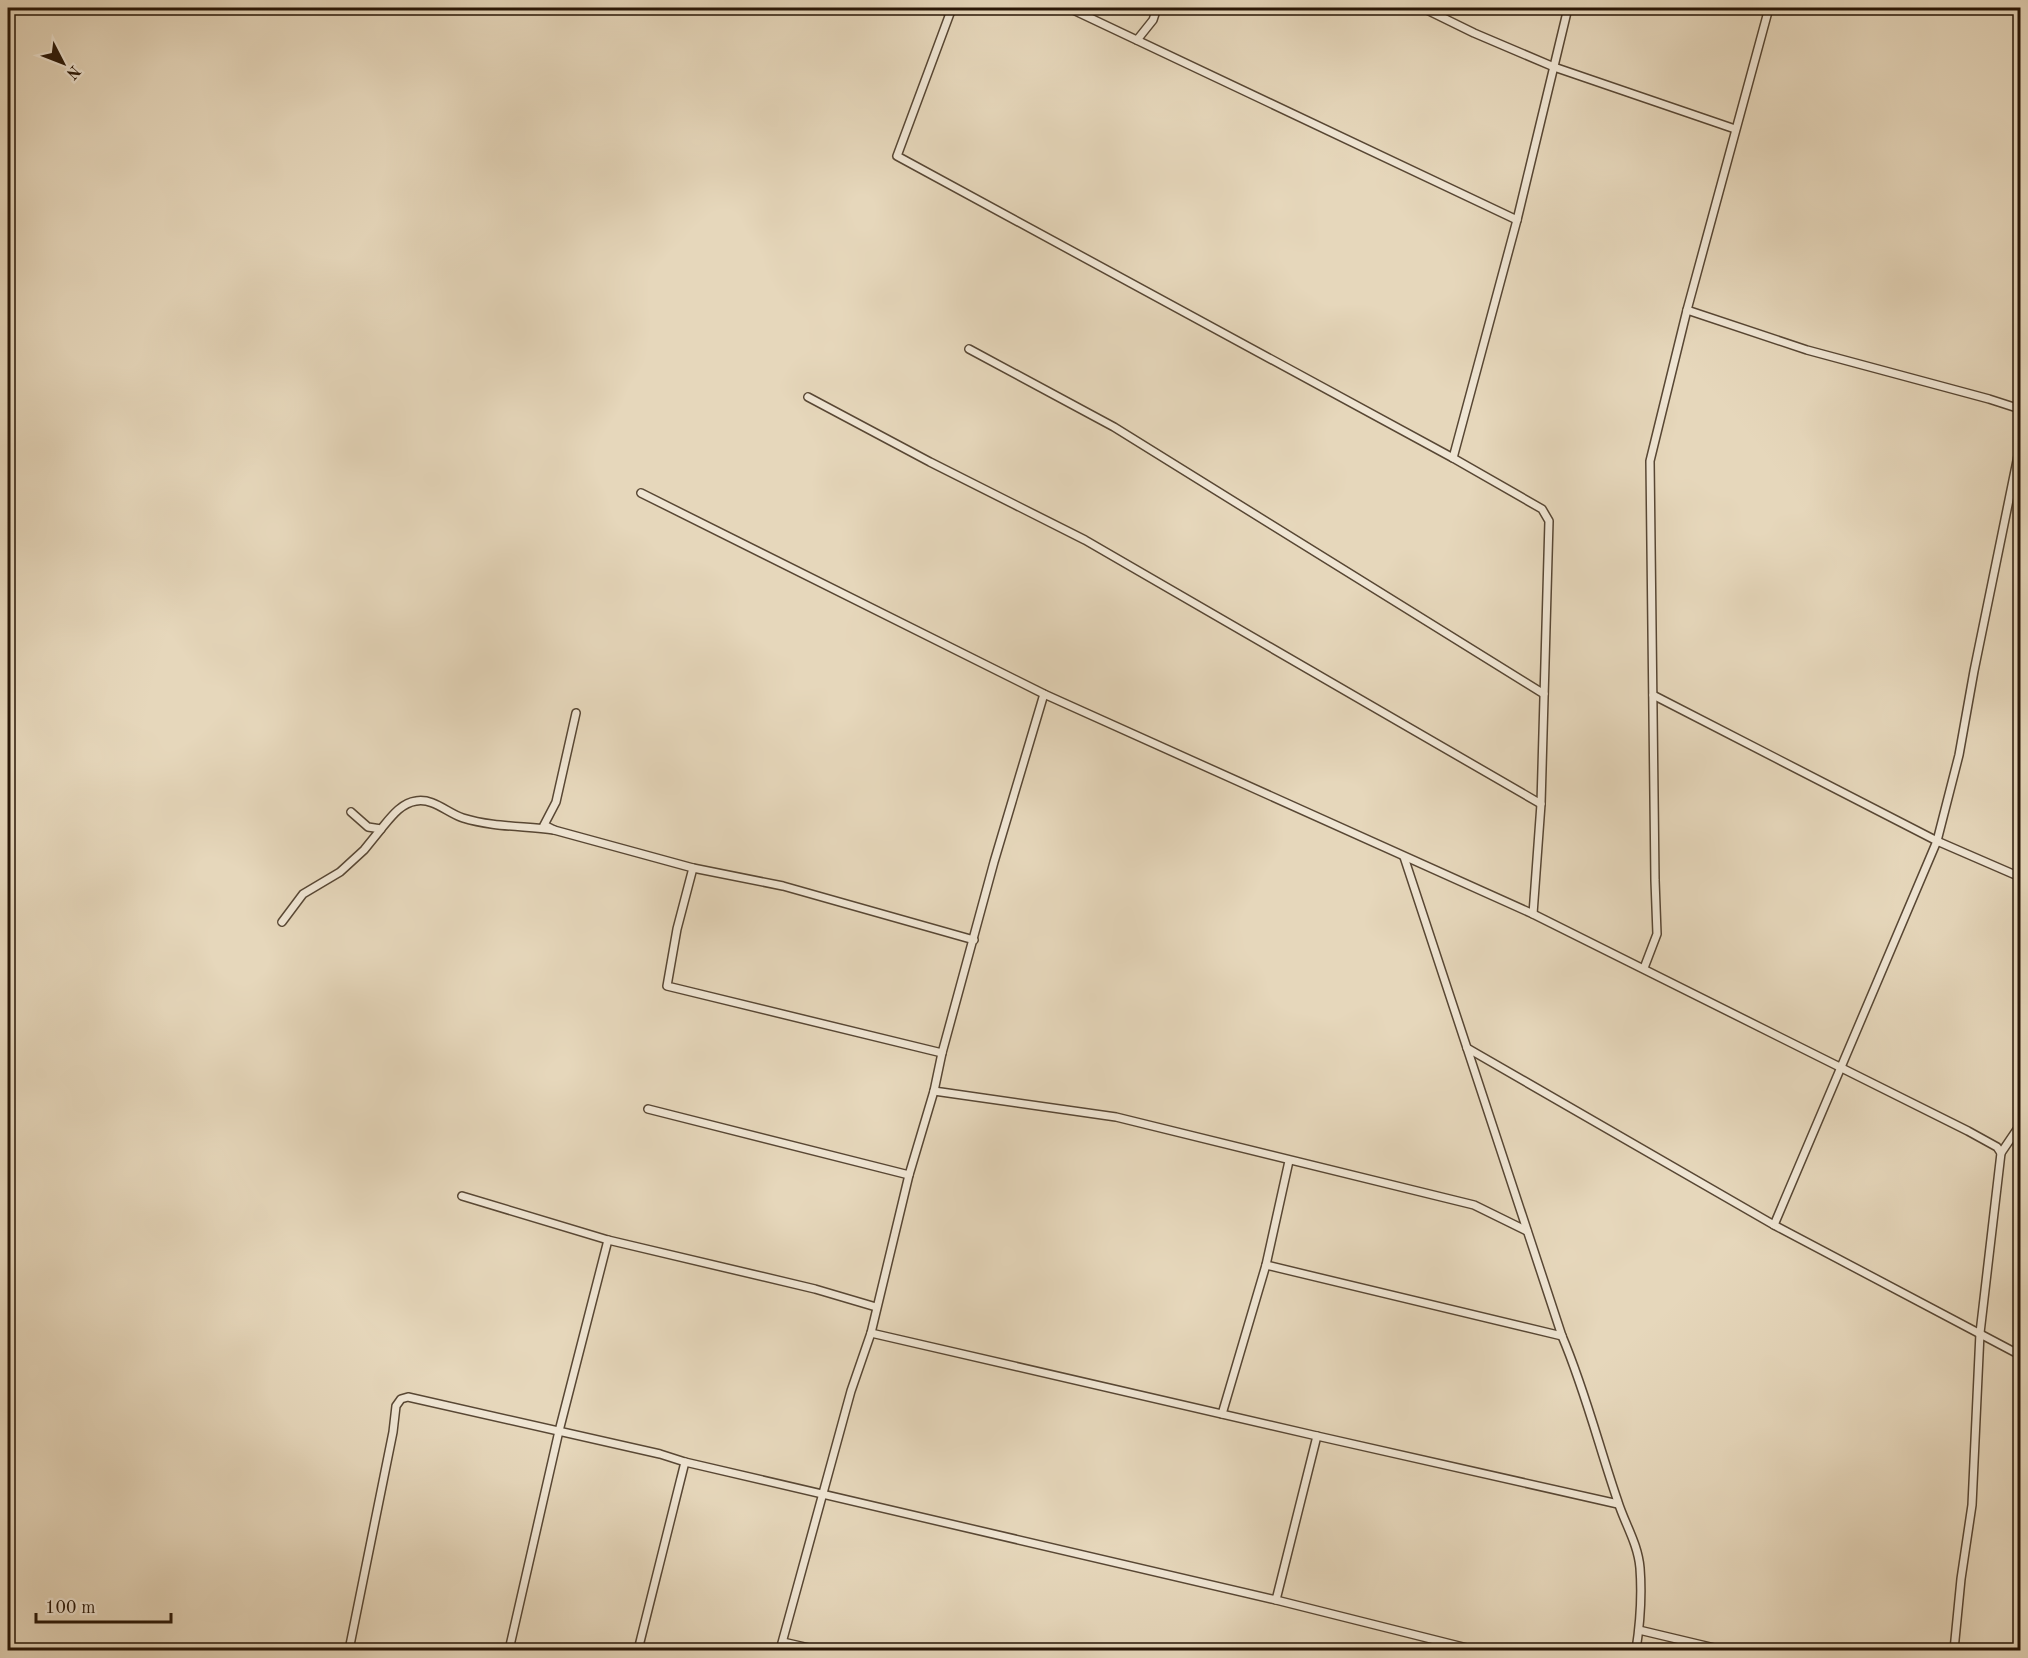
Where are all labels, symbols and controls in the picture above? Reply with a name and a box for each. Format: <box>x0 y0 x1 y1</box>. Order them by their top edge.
north arrow <box>33 33 93 93</box>
text: N <box>62 62 83 82</box>
scale bar <box>36 1586 171 1624</box>
text: 100 m <box>45 1599 96 1617</box>

